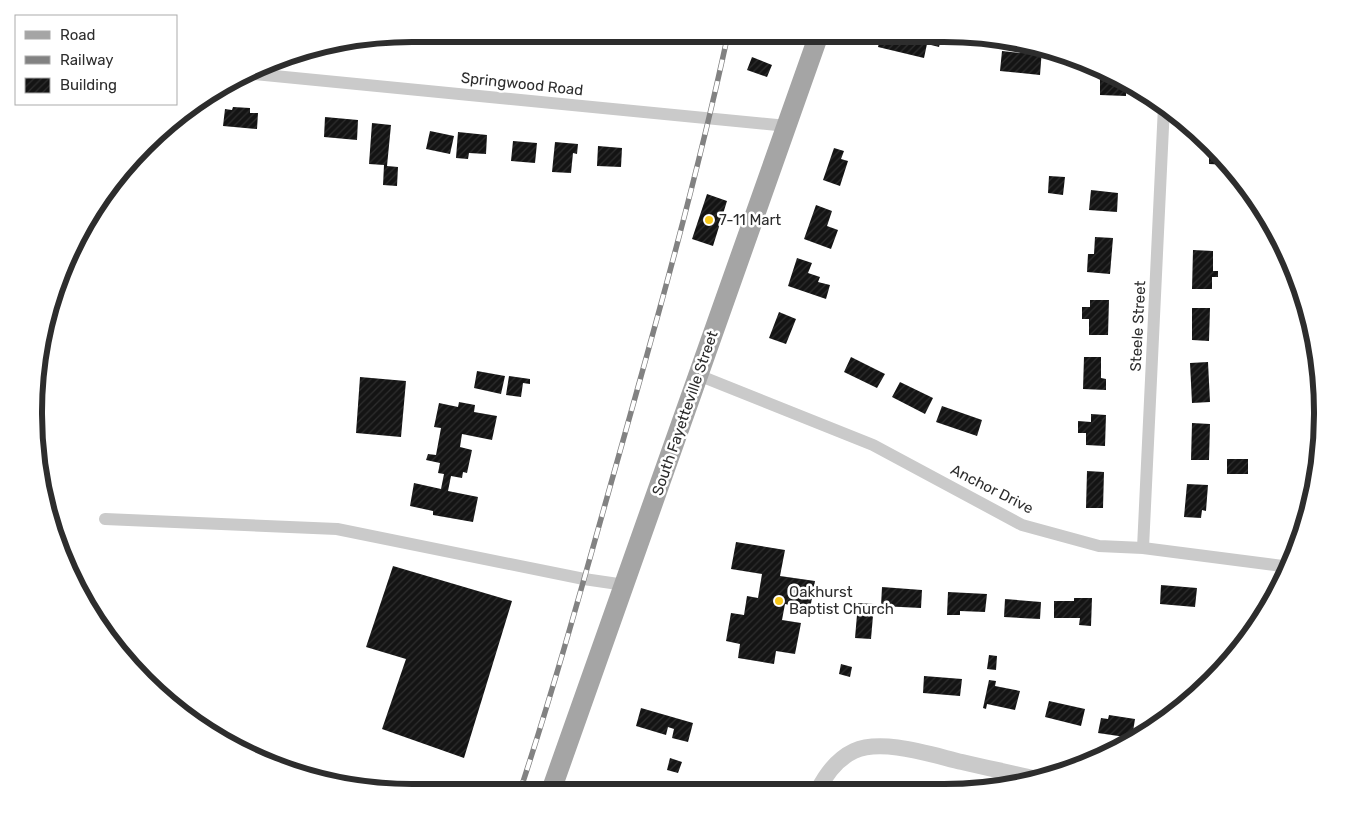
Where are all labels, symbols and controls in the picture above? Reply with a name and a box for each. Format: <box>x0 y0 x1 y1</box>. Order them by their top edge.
legend <box>15 15 178 105</box>
text: Road <box>60 26 96 44</box>
text: Railway <box>60 51 114 69</box>
street label: Springwood Road <box>460 69 584 99</box>
text: Building <box>60 76 117 94</box>
place label: 7-11 Mart <box>719 211 781 229</box>
marker: 7-11 Mart <box>703 214 715 226</box>
street label: Steele Street <box>1127 280 1149 372</box>
street label: South Fayetteville Street <box>648 328 722 498</box>
street label: Anchor Drive <box>948 460 1036 518</box>
place label: Oakhurst Baptist Church <box>789 583 894 618</box>
marker: Oakhurst Baptist Church <box>773 595 785 607</box>

